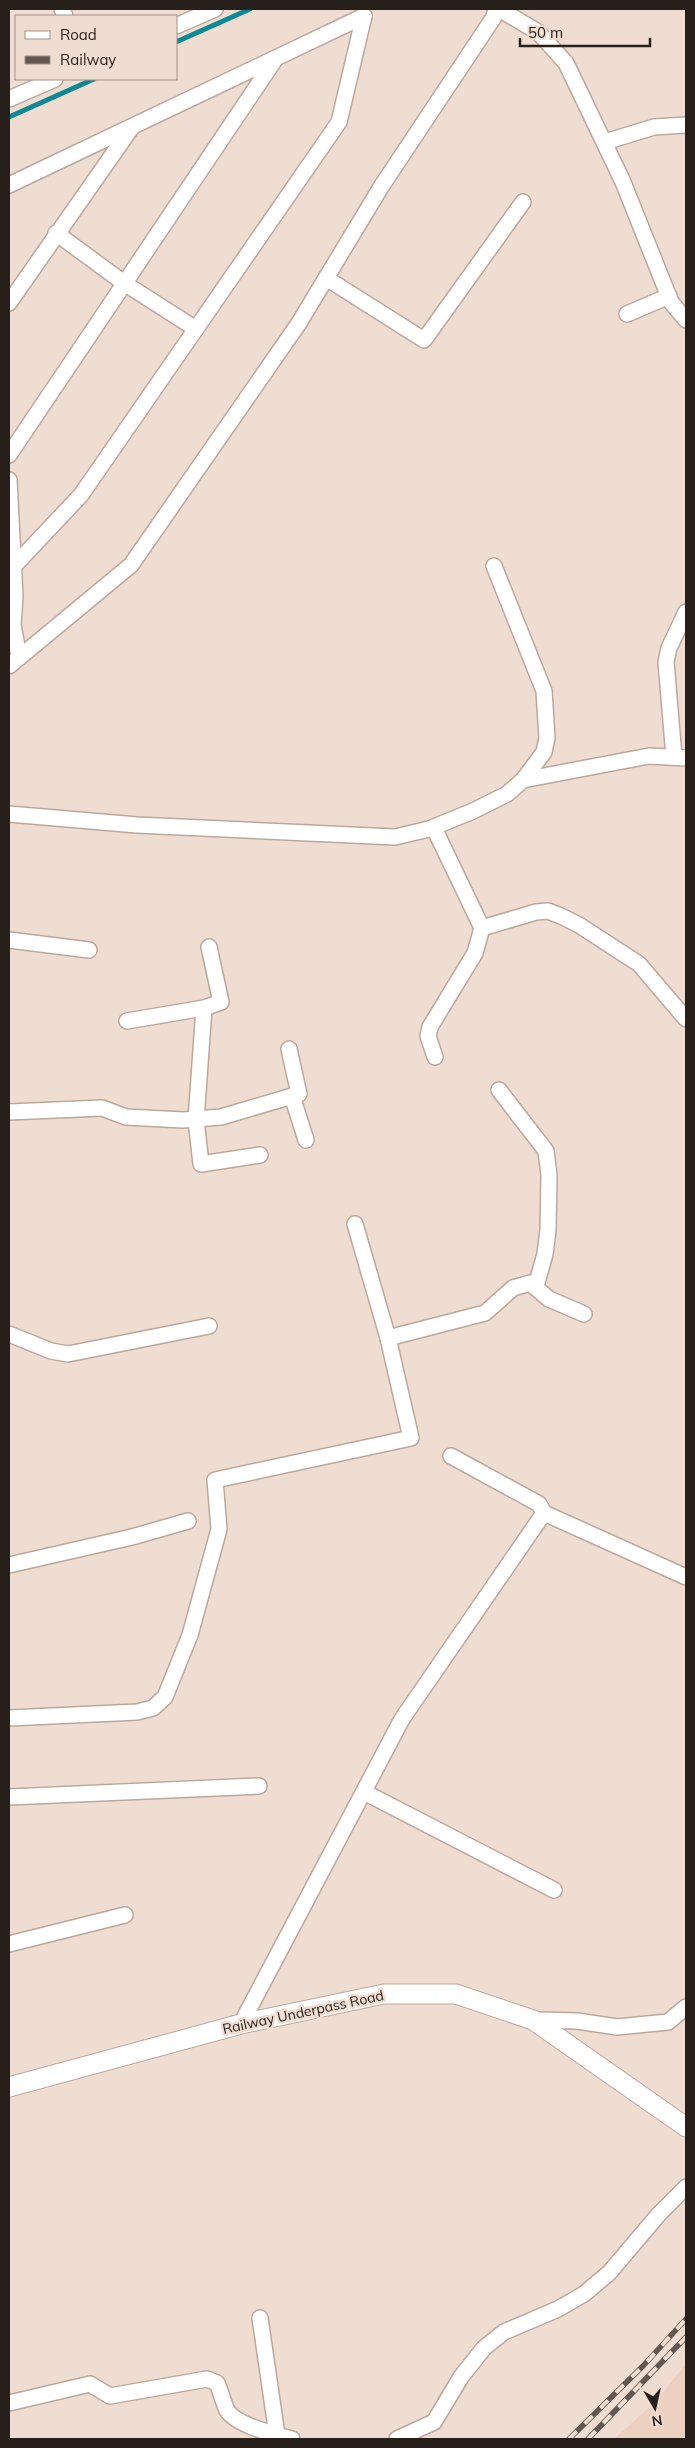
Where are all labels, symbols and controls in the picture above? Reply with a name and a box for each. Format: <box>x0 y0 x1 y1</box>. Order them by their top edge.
legend <box>15 15 178 80</box>
scale bar <box>520 15 650 47</box>
text: 50 m <box>528 23 563 42</box>
text: Road <box>60 25 97 44</box>
text: Railway <box>60 50 116 69</box>
street label: Railway Underpass Road <box>221 1986 385 2038</box>
north arrow <box>630 2383 680 2433</box>
text: N <box>650 2411 664 2431</box>

